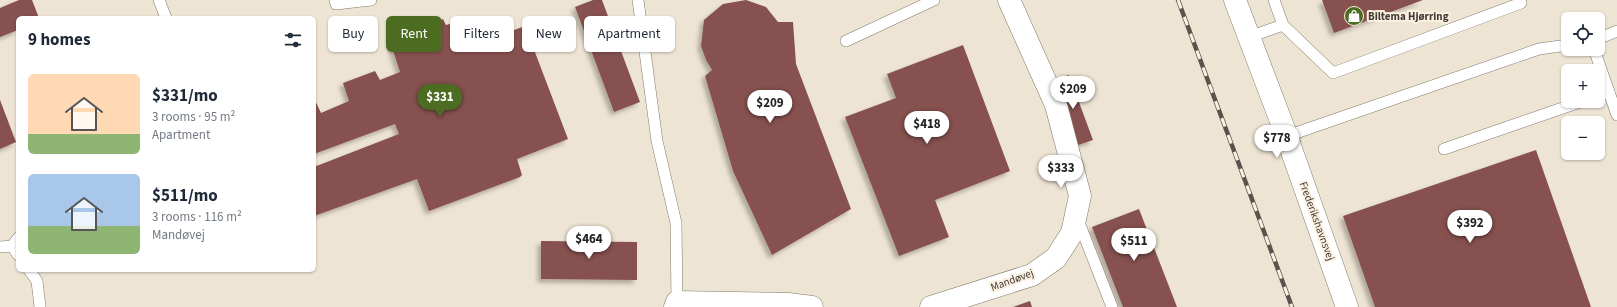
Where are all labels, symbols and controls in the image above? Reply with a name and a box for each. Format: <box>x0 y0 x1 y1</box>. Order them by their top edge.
shop icon: Biltema Hjørring <box>1343 5 1365 27</box>
place label: Biltema Hjørring <box>1368 9 1449 24</box>
map controls <box>1561 12 1605 160</box>
button: locate <box>1561 12 1605 56</box>
chip: Buy <box>328 16 378 52</box>
chip: Rent <box>386 16 442 52</box>
chip: Filters <box>450 16 514 52</box>
chip: New <box>522 16 576 52</box>
chip: Apartment <box>584 16 675 52</box>
text: 9 homes <box>28 28 90 52</box>
icon: filters <box>282 29 304 51</box>
button: + <box>1561 64 1605 108</box>
pin: $209 <box>1049 76 1097 110</box>
text: $209 <box>1059 80 1087 98</box>
text: $331/mo <box>152 84 218 108</box>
pin: $331 <box>416 84 464 118</box>
text: $331 <box>426 88 454 106</box>
icon: home <box>60 90 108 138</box>
pin: $209 <box>746 90 794 124</box>
text: $209 <box>756 94 784 112</box>
text: 3 rooms · 95 m² <box>152 108 235 126</box>
pin: $418 <box>903 111 951 145</box>
text: $418 <box>913 115 941 133</box>
button: − <box>1561 116 1605 160</box>
pin: $778 <box>1253 125 1301 159</box>
text: Apartment <box>152 126 210 144</box>
text: $778 <box>1263 129 1291 147</box>
pin: $333 <box>1037 155 1085 189</box>
text: $333 <box>1047 159 1075 177</box>
street label: Frederikshavnsvej <box>1296 179 1338 263</box>
text: $511/mo <box>152 184 218 208</box>
icon: home <box>60 190 108 238</box>
text: 3 rooms · 116 m² <box>152 208 242 226</box>
pin: $392 <box>1446 210 1494 244</box>
text: $392 <box>1456 214 1484 232</box>
text: Mandøvej <box>152 226 205 244</box>
pin: $464 <box>565 226 613 260</box>
pin: $511 <box>1110 228 1158 262</box>
text: $464 <box>575 230 603 248</box>
text: $511 <box>1120 232 1148 250</box>
street label: Mandøvej <box>988 265 1036 295</box>

